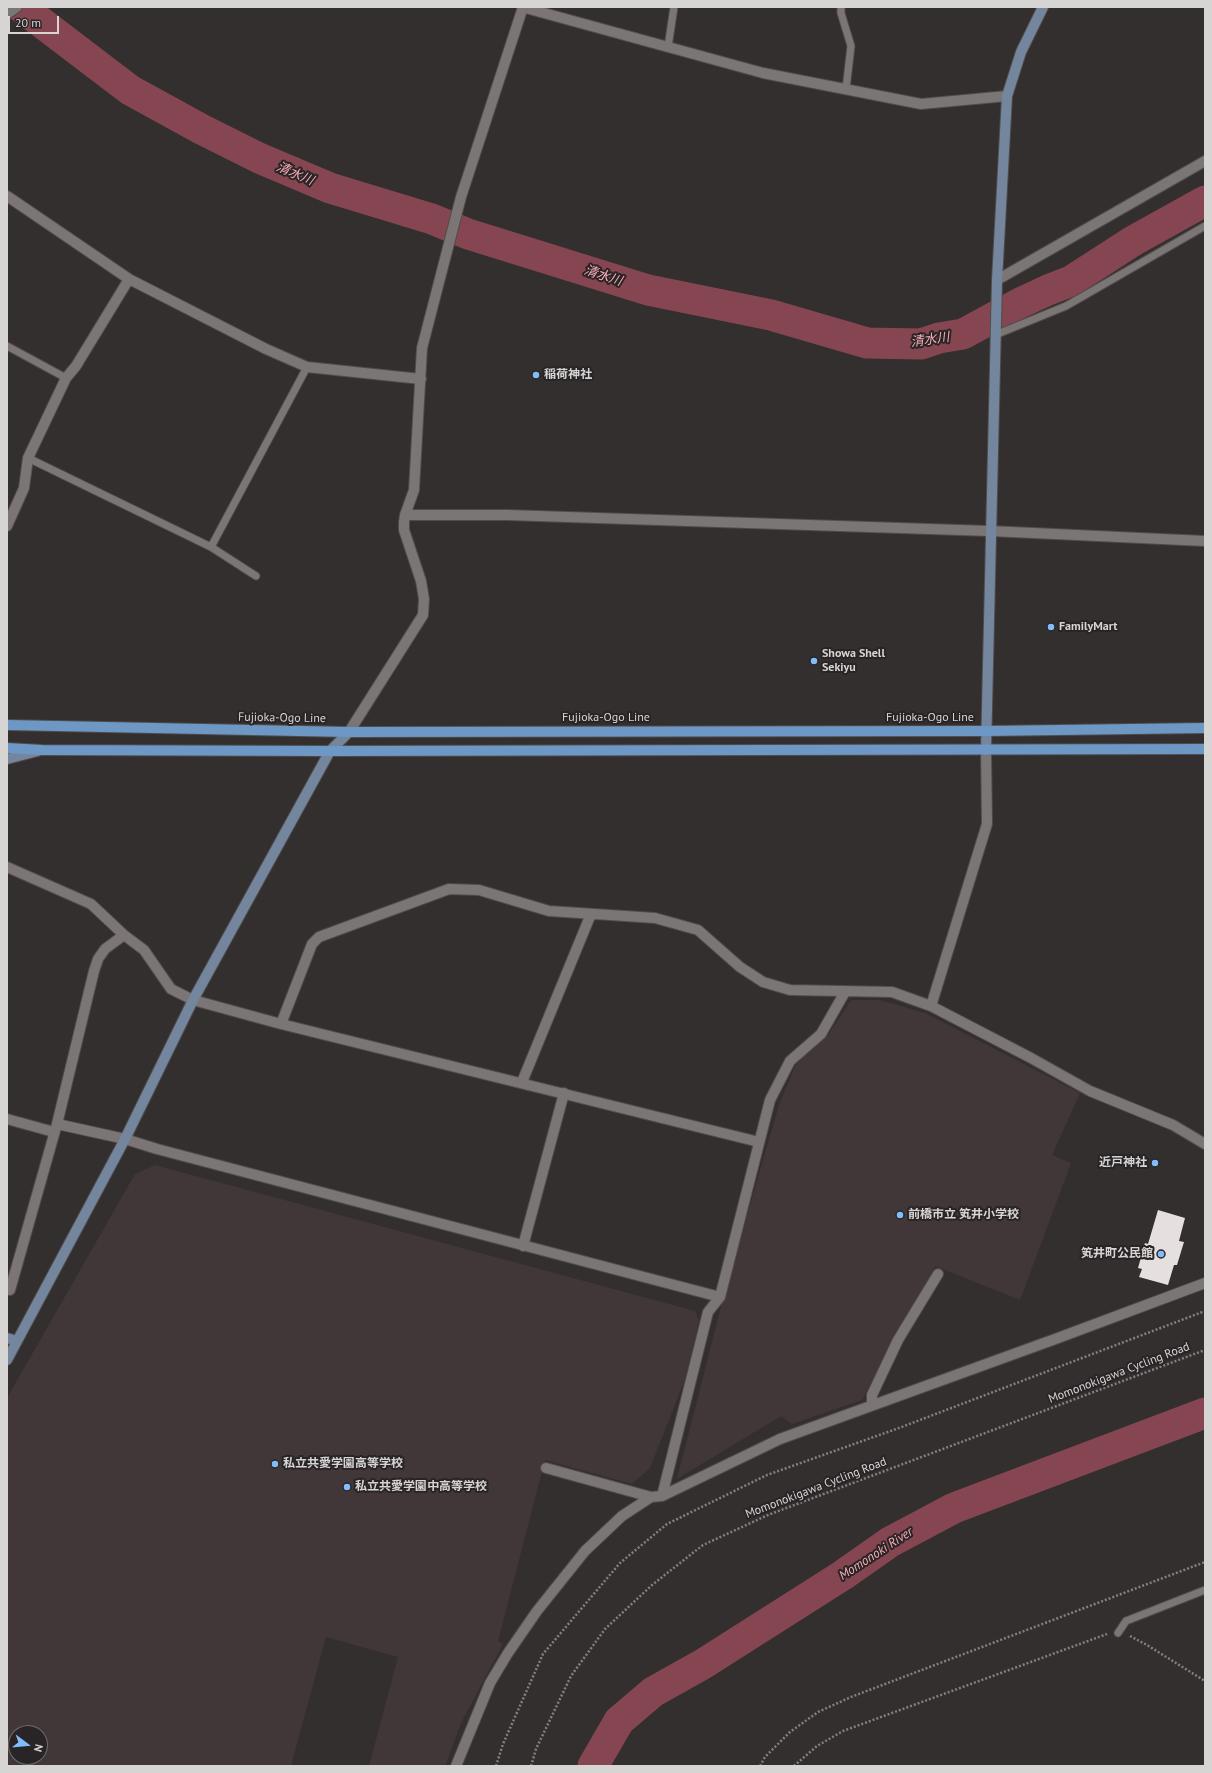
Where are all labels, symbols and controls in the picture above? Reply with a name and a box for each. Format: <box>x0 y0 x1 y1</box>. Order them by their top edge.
scale bar <box>10 8 61 34</box>
text: 20 m <box>15 15 41 30</box>
water label: 清水川 <box>274 159 316 189</box>
water label: 清水川 <box>582 263 624 289</box>
water label: 清水川 <box>910 330 950 350</box>
place label: 稲荷神社 <box>544 368 592 382</box>
marker: 稲荷神社 <box>531 370 541 380</box>
place label: FamilyMart <box>1059 620 1118 634</box>
marker: FamilyMart <box>1046 622 1056 632</box>
place label: Showa Shell Sekiyu <box>822 647 885 675</box>
marker: Showa Shell Sekiyu <box>809 656 819 666</box>
street label: Fujioka-Ogo Line <box>238 710 326 726</box>
street label: Fujioka-Ogo Line <box>562 711 650 725</box>
street label: Fujioka-Ogo Line <box>886 711 974 725</box>
place label: 近戸神社 <box>1099 1156 1147 1170</box>
marker: 近戸神社 <box>1150 1158 1160 1168</box>
place label: 前橋市立 笂井小学校 <box>908 1208 1019 1222</box>
marker: 前橋市立 笂井小学校 <box>895 1210 905 1220</box>
place label: 笂井町公民館 <box>1081 1247 1153 1261</box>
marker: 笂井町公民館 <box>1156 1249 1166 1259</box>
street label: Momonokigawa Cycling Road <box>1046 1339 1192 1407</box>
street label: Momonokigawa Cycling Road <box>743 1454 889 1522</box>
place label: 私立共愛学園高等学校 <box>283 1457 403 1471</box>
marker: 私立共愛学園高等学校 <box>270 1459 280 1469</box>
place label: 私立共愛学園中高等学校 <box>355 1480 487 1494</box>
marker: 私立共愛学園中高等学校 <box>342 1482 352 1492</box>
water label: Momonoki River <box>836 1524 916 1584</box>
north arrow <box>8 1725 48 1765</box>
text: N <box>31 1743 46 1753</box>

